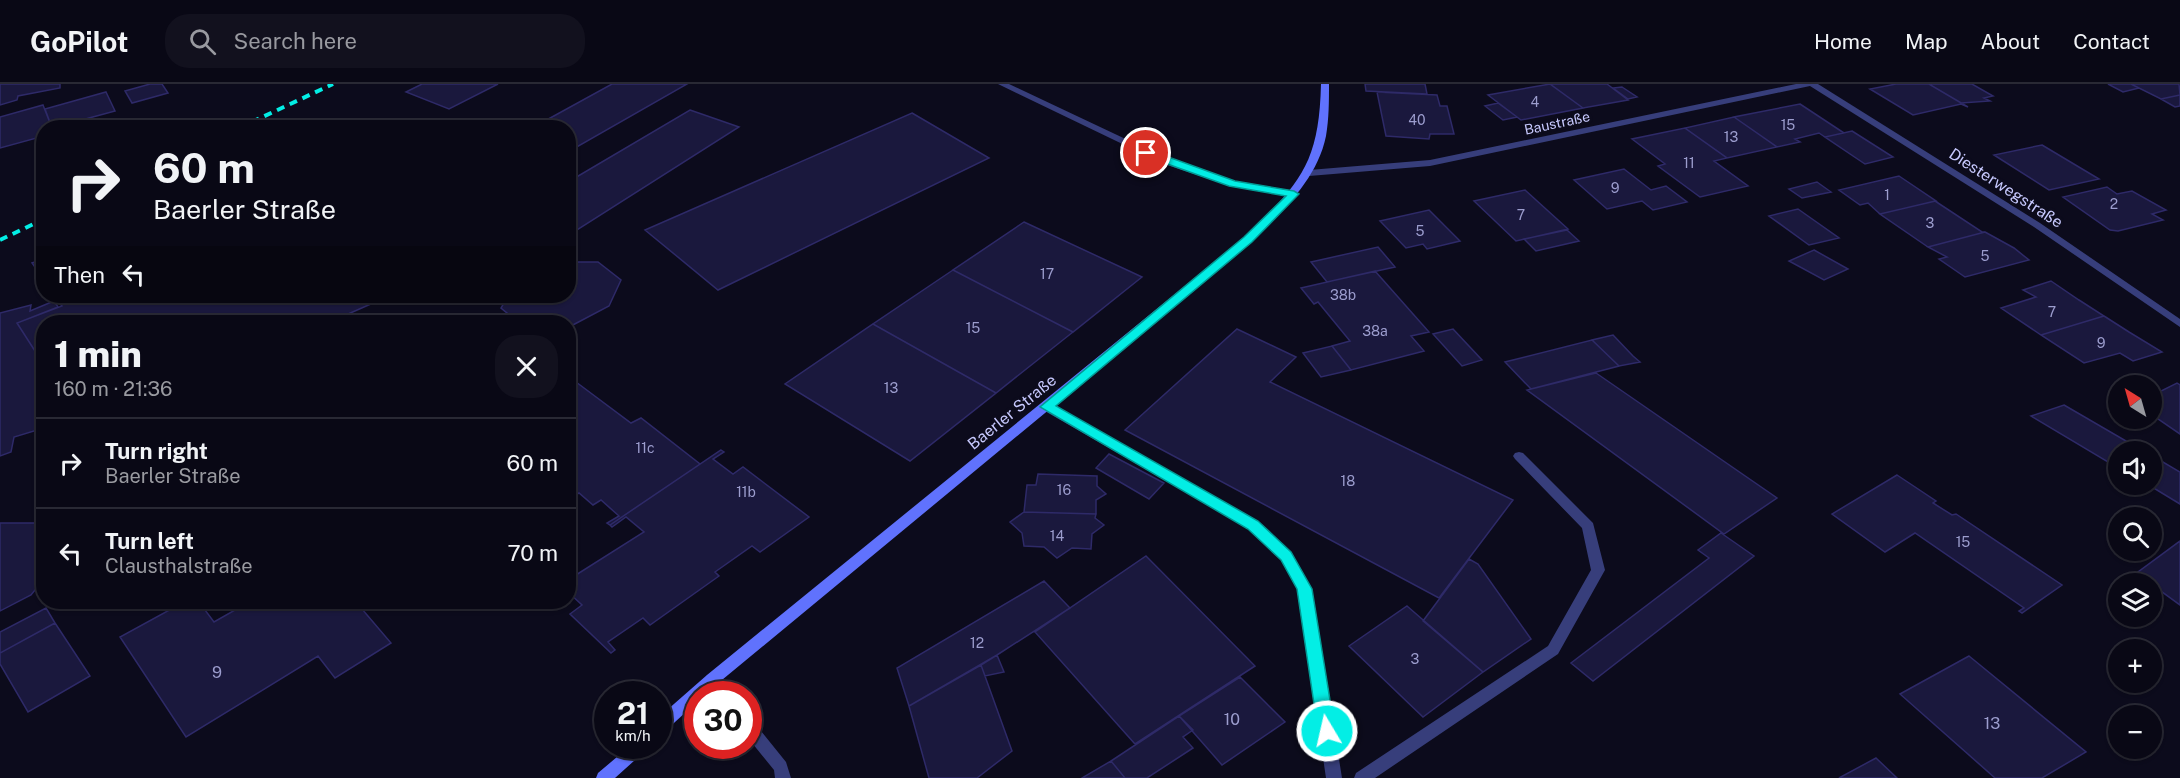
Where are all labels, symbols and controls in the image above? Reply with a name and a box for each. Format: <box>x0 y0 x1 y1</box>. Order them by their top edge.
search box <box>165 14 585 68</box>
text: GoPilot <box>30 25 129 58</box>
icon: search <box>186 25 219 58</box>
text: Search here <box>234 28 357 54</box>
text: Home <box>1814 29 1872 54</box>
text: Map <box>1905 29 1948 54</box>
text: About <box>1981 29 2040 54</box>
text: Contact <box>2073 29 2150 54</box>
house number: 4 <box>1531 94 1540 110</box>
street label: Baustraße <box>1523 108 1591 138</box>
house number: 40 <box>1408 112 1426 128</box>
house number: 15 <box>1781 117 1795 133</box>
pin <box>1120 127 1171 178</box>
house number: 13 <box>1724 129 1738 145</box>
icon: arrive <box>1129 136 1162 169</box>
text: 60 m <box>153 143 255 192</box>
icon: right <box>54 144 132 222</box>
street label: Diesterwegstraße <box>1945 144 2067 232</box>
house number: 11 <box>1683 155 1695 171</box>
house number: 9 <box>1611 180 1620 196</box>
house number: 1 <box>1884 187 1890 203</box>
text: Baerler Straße <box>153 193 336 225</box>
house number: 2 <box>2110 196 2118 212</box>
house number: 7 <box>1517 207 1525 223</box>
house number: 3 <box>1926 215 1935 231</box>
house number: 5 <box>1416 223 1425 239</box>
house number: 5 <box>1981 248 1990 264</box>
icon: left <box>117 258 150 291</box>
text: Then <box>54 262 105 288</box>
house number: 17 <box>1040 266 1054 282</box>
house number: 38b <box>1330 287 1356 303</box>
house number: 7 <box>2048 304 2056 320</box>
house number: 15 <box>966 320 980 336</box>
house number: 38a <box>1362 323 1388 339</box>
text: 1 min <box>54 333 142 375</box>
button: close <box>495 335 558 398</box>
house number: 9 <box>2097 335 2106 351</box>
street label: Baerler Straße <box>964 370 1060 454</box>
north arrow <box>2108 375 2162 429</box>
map controls <box>2108 375 2162 759</box>
text: 160 m · 21:36 <box>54 377 173 401</box>
house number: 13 <box>884 380 898 396</box>
text: Turn right <box>105 438 208 464</box>
house number: 11c <box>635 440 655 456</box>
button: sound <box>2108 441 2162 495</box>
icon: right <box>54 447 87 480</box>
text: 60 m <box>507 450 558 476</box>
text: Baerler Straße <box>105 464 241 488</box>
house number: 18 <box>1341 473 1355 489</box>
house number: 16 <box>1057 482 1071 498</box>
house number: 11b <box>736 484 756 500</box>
button: search <box>2108 507 2162 561</box>
text: Turn left <box>105 528 194 554</box>
house number: 14 <box>1050 528 1064 544</box>
house number: 15 <box>1956 534 1970 550</box>
icon: left <box>54 537 87 570</box>
text: 70 m <box>507 540 558 566</box>
text: Clausthalstraße <box>105 554 253 578</box>
button: layers <box>2108 573 2162 627</box>
house number: 12 <box>970 635 984 651</box>
button: + <box>2108 639 2162 693</box>
house number: 3 <box>1411 651 1420 667</box>
house number: 9 <box>212 663 222 682</box>
speed limit sign: 30 <box>684 681 762 759</box>
text: 21 <box>617 695 649 731</box>
position arrow <box>1295 699 1359 763</box>
button: − <box>2108 705 2162 759</box>
house number: 10 <box>1224 710 1240 729</box>
house number: 13 <box>1984 714 2000 733</box>
text: km/h <box>615 727 651 744</box>

